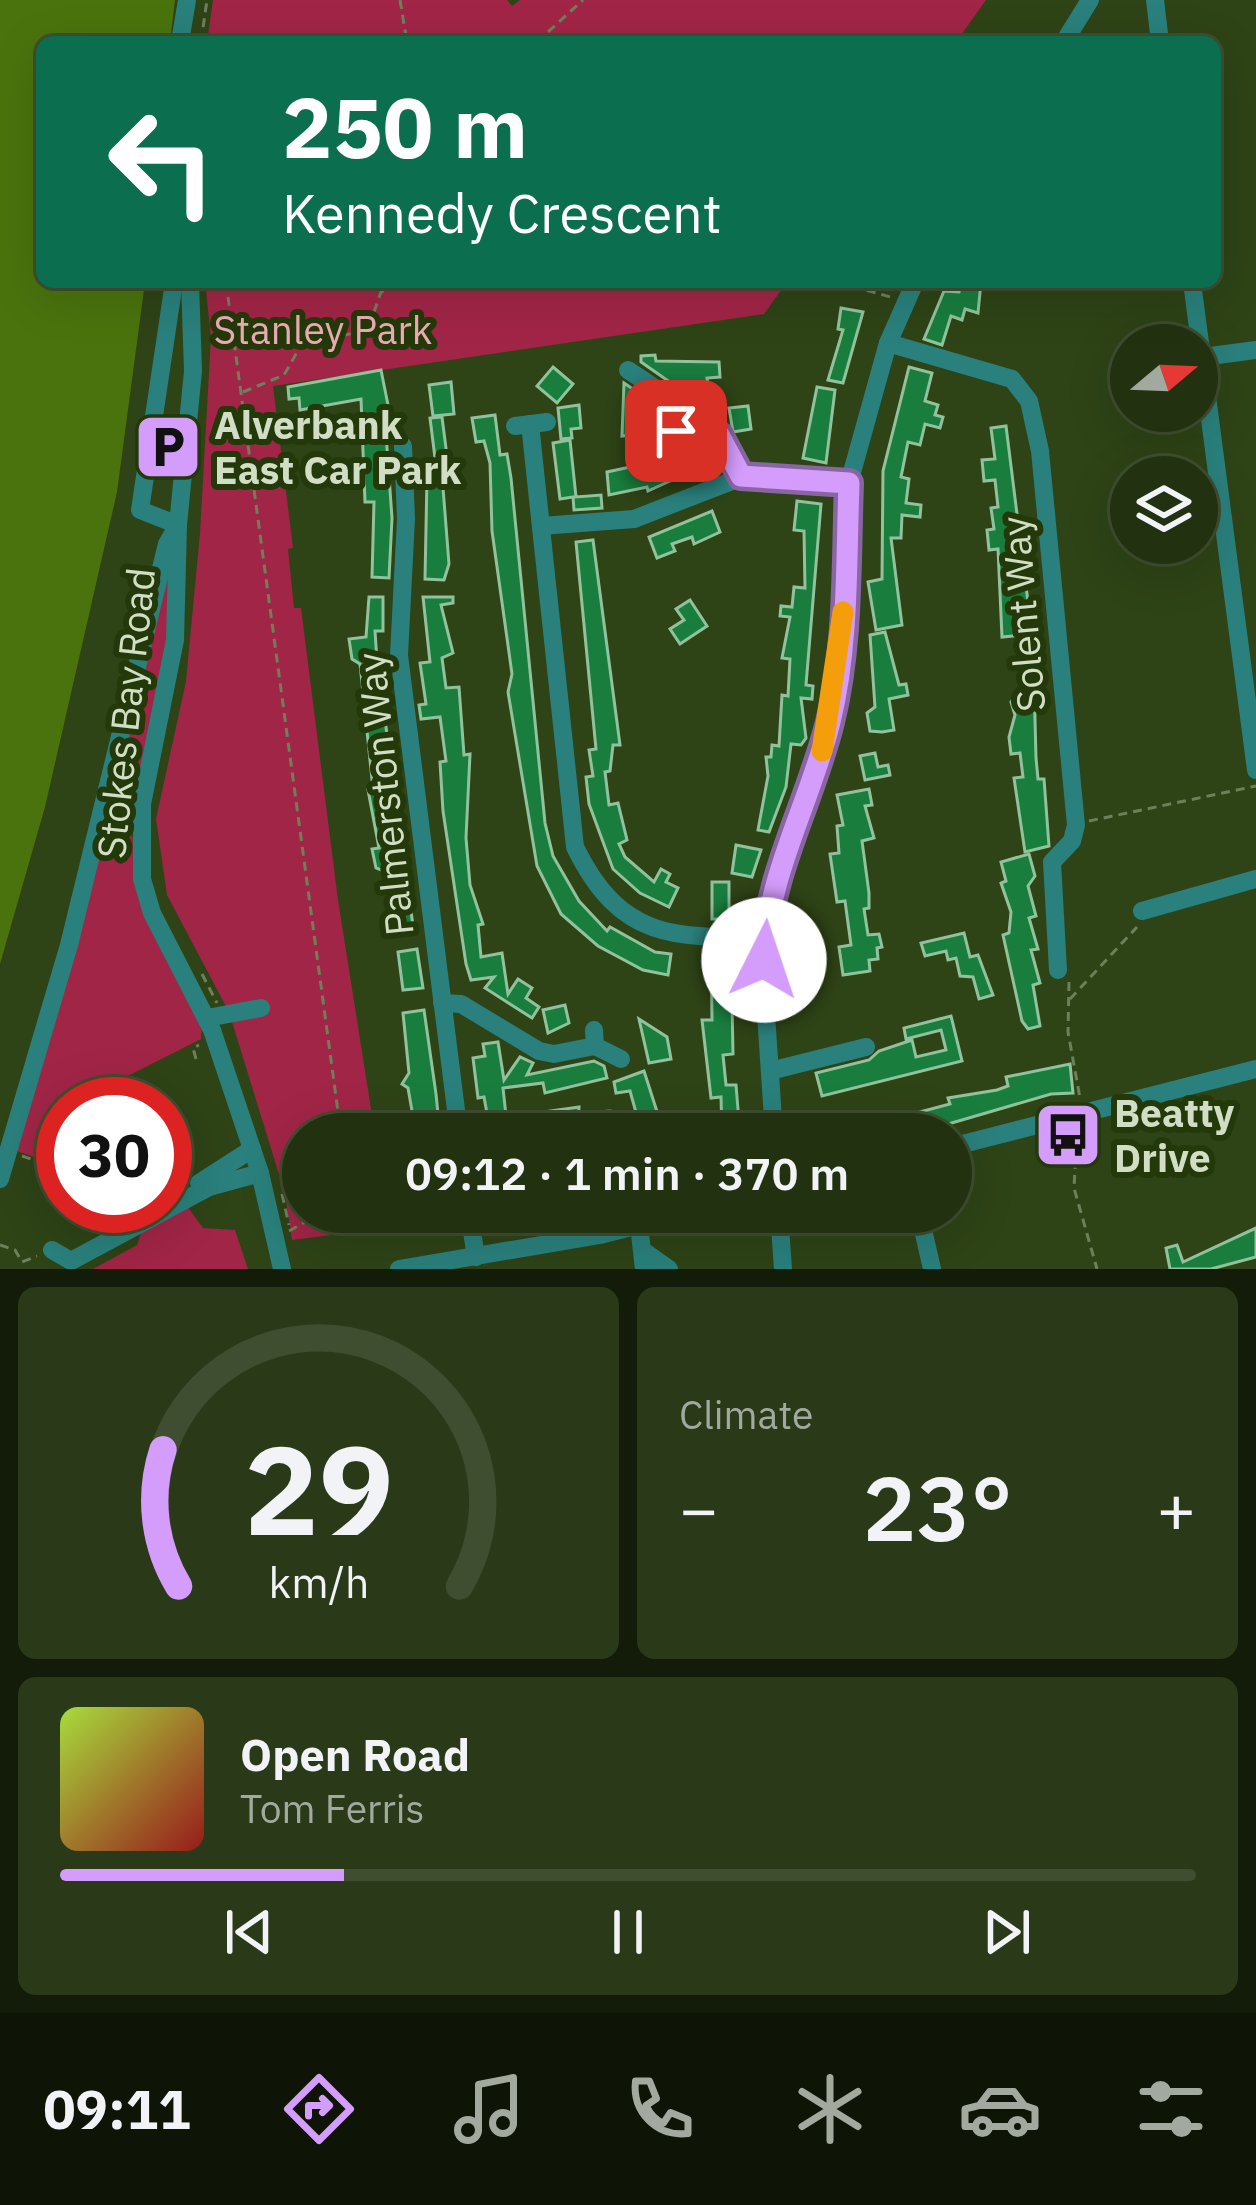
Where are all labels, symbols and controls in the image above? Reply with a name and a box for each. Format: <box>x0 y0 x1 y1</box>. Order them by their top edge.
text: 250 m <box>282 72 528 181</box>
icon: left <box>84 84 240 240</box>
text: Kennedy Crescent <box>282 178 722 248</box>
park label: Stanley Park <box>214 304 432 355</box>
north arrow <box>1110 324 1218 432</box>
map controls <box>1110 324 1218 564</box>
pin <box>625 380 727 482</box>
icon: arrive <box>643 398 709 464</box>
place label: Alverbank East Car Park <box>214 399 462 495</box>
parking icon: Alverbank East Car Park <box>133 412 203 482</box>
button: layers <box>1110 456 1218 564</box>
street label: Solent Way <box>989 514 1056 714</box>
street label: Stokes Bay Road <box>85 565 166 861</box>
street label: Palmerston Way <box>344 650 425 938</box>
position arrow <box>701 897 827 1023</box>
speed limit sign: 30 <box>36 1077 192 1233</box>
place label: Beatty Drive <box>1114 1087 1235 1183</box>
bus stop icon: Beatty Drive <box>1033 1100 1103 1170</box>
text: 09:12 · 1 min · 370 m <box>405 1144 849 1202</box>
text: Climate <box>679 1389 813 1440</box>
text: 29 <box>244 1407 393 1569</box>
text: 23° <box>862 1449 1013 1566</box>
text: − <box>679 1465 719 1551</box>
text: + <box>1156 1465 1196 1551</box>
text: km/h <box>268 1554 369 1610</box>
text: Open Road <box>240 1725 470 1783</box>
text: Tom Ferris <box>240 1783 424 1834</box>
icon: previous <box>216 1899 282 1965</box>
icon: pause <box>595 1899 661 1965</box>
icon: next <box>974 1899 1040 1965</box>
icon: directions <box>277 2067 361 2151</box>
icon: music <box>447 2067 531 2151</box>
icon: phone <box>618 2067 702 2151</box>
icon: climate <box>788 2067 872 2151</box>
icon: car <box>958 2067 1042 2151</box>
icon: filters <box>1129 2067 1213 2151</box>
text: 09:11 <box>43 2074 191 2144</box>

